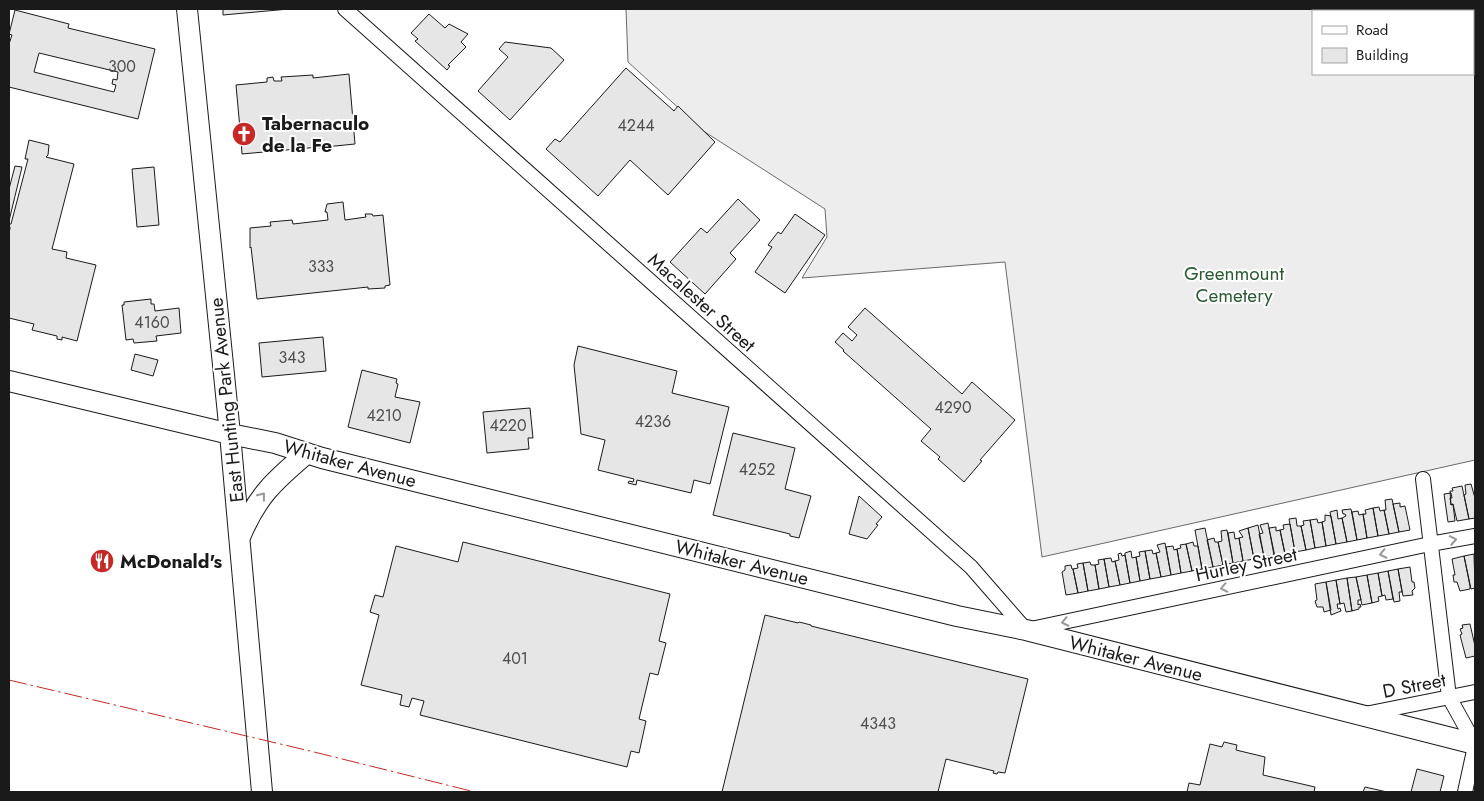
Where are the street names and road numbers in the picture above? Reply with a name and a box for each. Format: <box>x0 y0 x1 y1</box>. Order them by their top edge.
street label: Macalester Street <box>642 247 762 358</box>
street label: East Hunting Park Avenue <box>202 296 251 504</box>
street label: Whitaker Avenue <box>280 433 420 494</box>
street label: Whitaker Avenue <box>672 533 812 592</box>
street label: Hurley Street <box>1193 540 1300 588</box>
street label: Whitaker Avenue <box>1066 629 1206 688</box>
street label: D Street <box>1380 666 1448 705</box>

